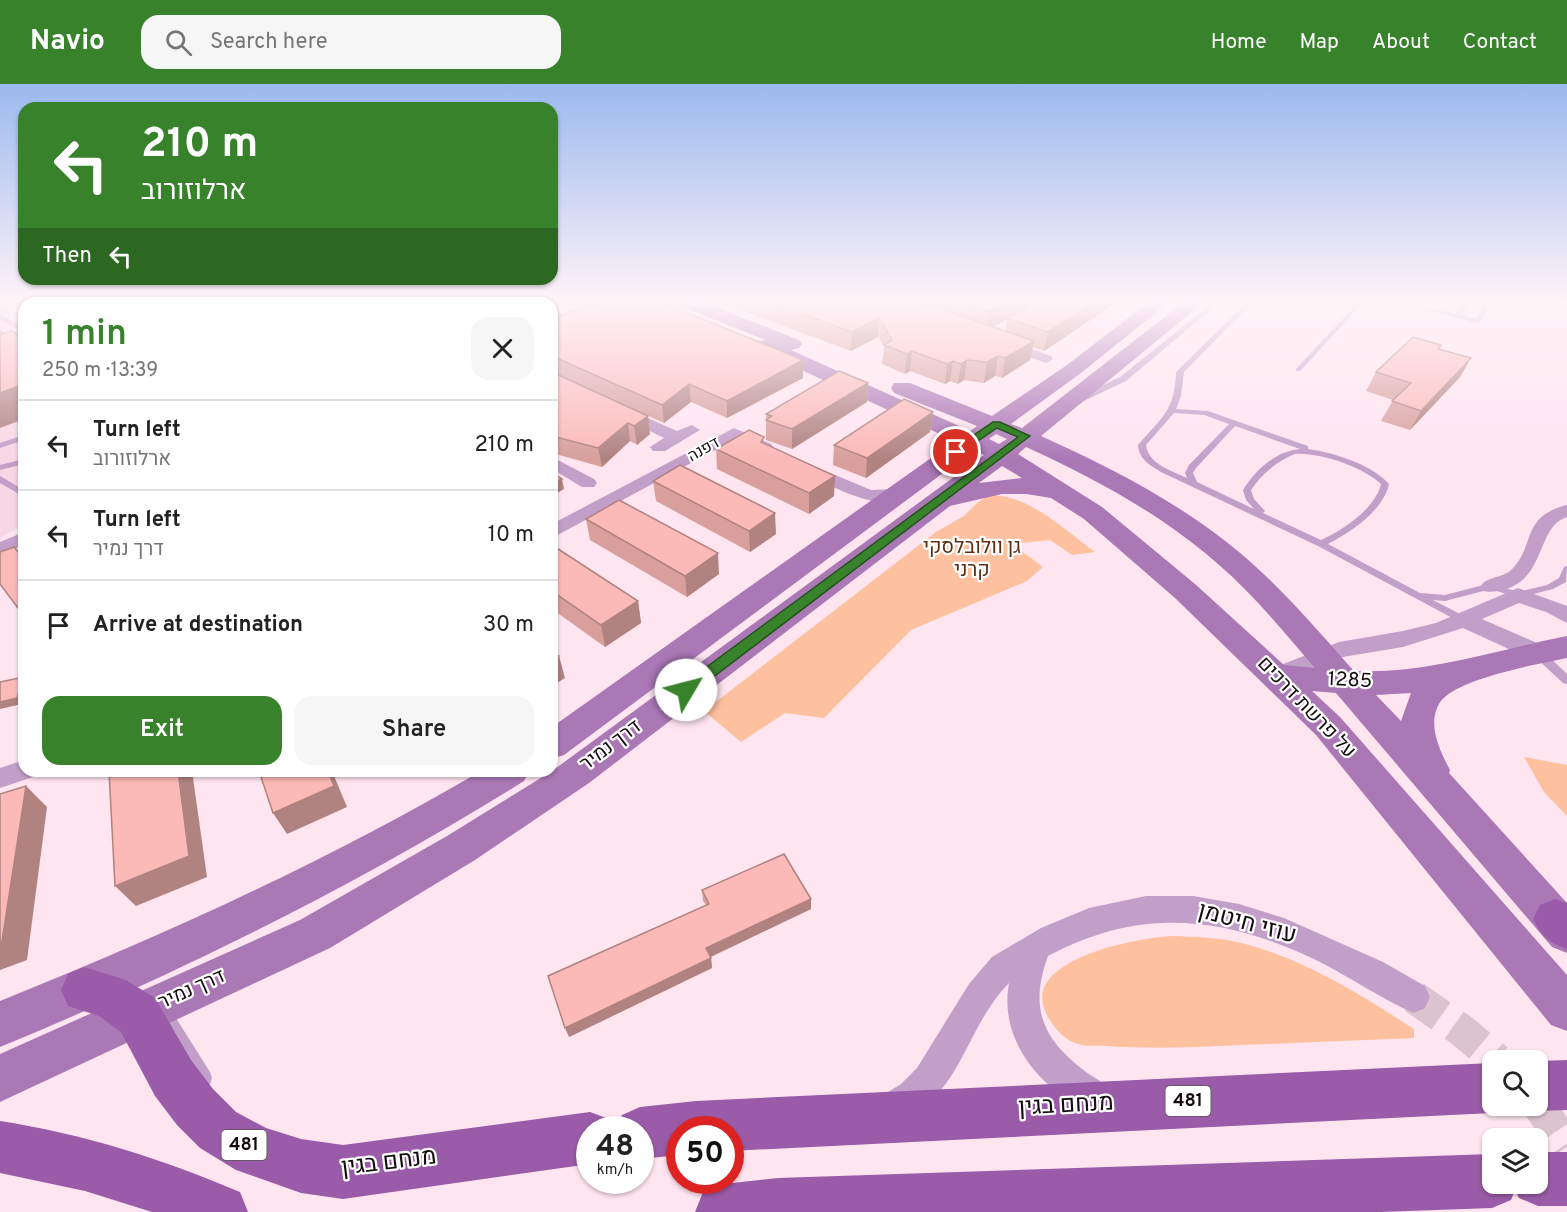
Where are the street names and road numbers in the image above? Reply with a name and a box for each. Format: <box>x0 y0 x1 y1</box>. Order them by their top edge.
street label: דפנה <box>684 433 724 467</box>
street label: על פרשת דרכים <box>1251 652 1361 764</box>
street label: 1285 <box>1327 667 1373 695</box>
street label: דרך נמיר <box>575 714 647 778</box>
street label: עוזי חיטמן <box>1194 896 1300 952</box>
street label: דרך נמיר <box>154 964 230 1016</box>
road number: 481 <box>1166 1086 1210 1116</box>
street label: מנחם בגין <box>1018 1089 1114 1123</box>
road number: 481 <box>222 1130 266 1160</box>
street label: מנחם בגין <box>340 1142 438 1184</box>

